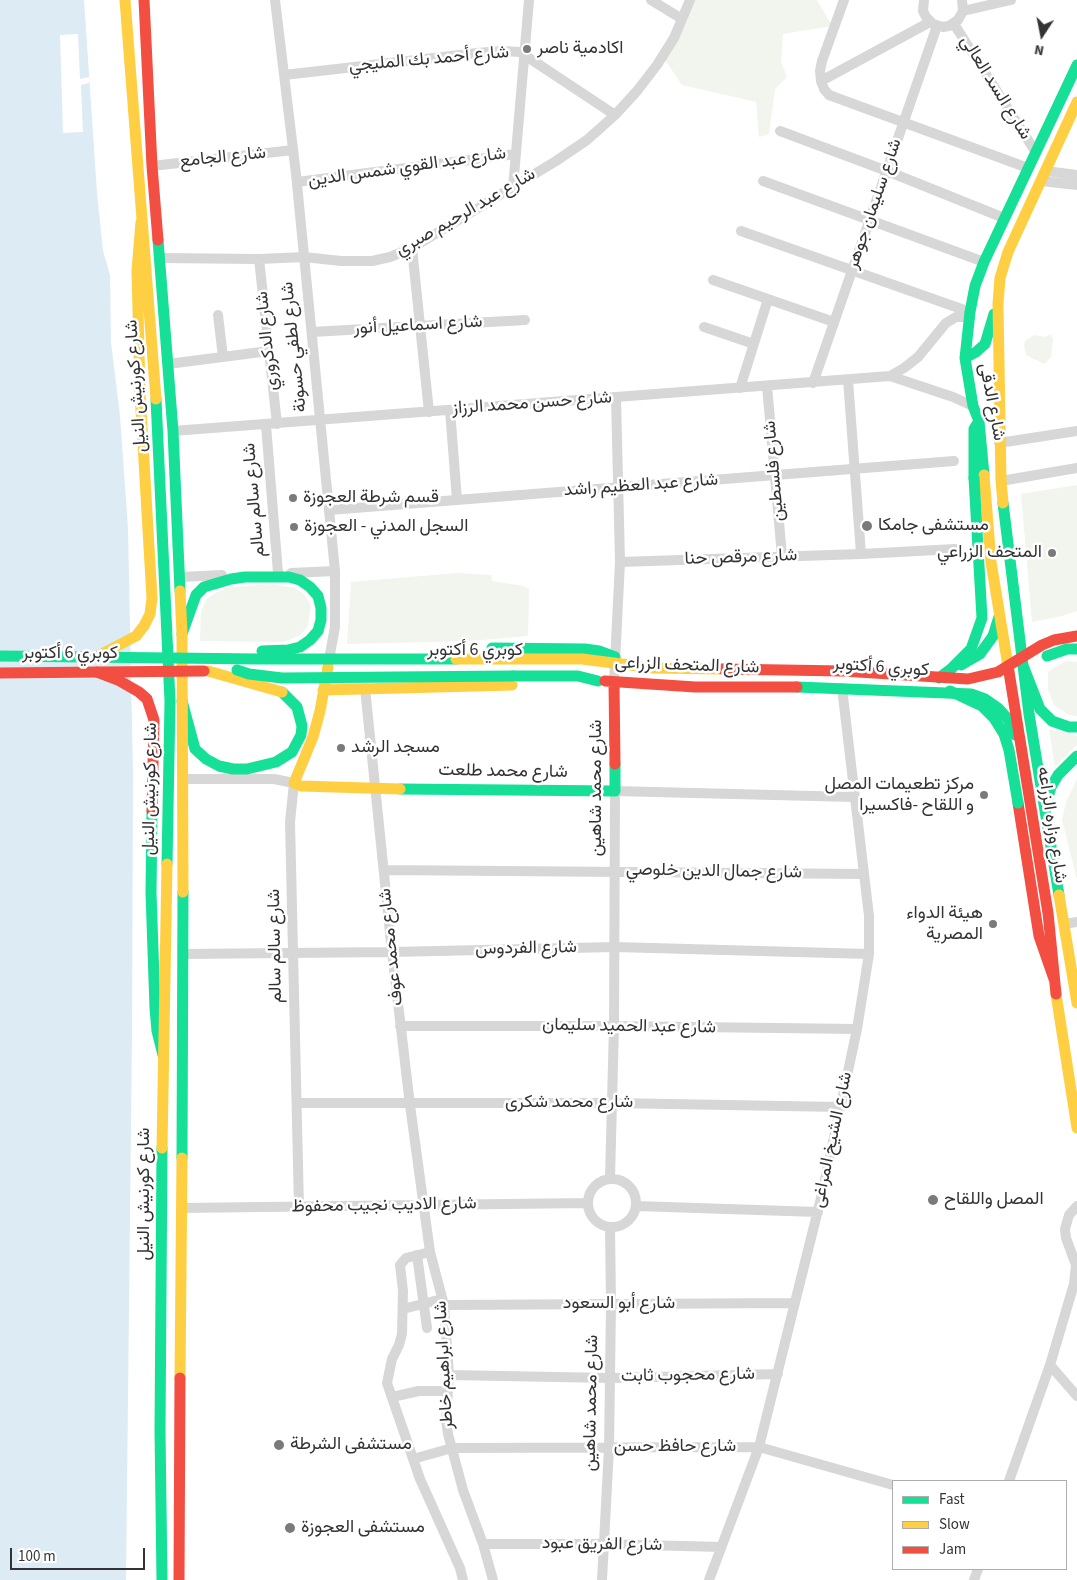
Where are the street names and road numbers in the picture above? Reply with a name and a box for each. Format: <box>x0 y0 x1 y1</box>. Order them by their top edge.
street label: شارع السد العالي <box>954 32 1036 144</box>
street label: شارع أحمد بك المليجي <box>348 42 510 78</box>
street label: شارع سليمان جوهر <box>843 136 907 272</box>
street label: شارع الجامع <box>179 143 267 173</box>
street label: شارع عبد القوي شمس الدين <box>307 143 507 193</box>
street label: شارع عبد الرحيم صبري <box>392 164 540 262</box>
street label: شارع لطفي حسونة <box>277 281 313 413</box>
street label: شارع الدكروري <box>252 290 284 392</box>
street label: شارع اسماعيل أنور <box>353 312 483 340</box>
street label: شارع كورنيش النيل <box>122 319 152 453</box>
street label: شارع الدقى <box>973 361 1009 443</box>
street label: شارع حسن محمد الرزاز <box>451 388 613 420</box>
street label: شارع فلسطين <box>760 420 790 522</box>
street label: شارع سالم سالم <box>239 442 271 558</box>
street label: شارع عبد العظيم راشد <box>563 470 719 502</box>
street label: شارع مرقص حنا <box>684 545 798 571</box>
street label: كوبري 6 أكتوبر <box>427 640 523 662</box>
street label: كوبري 6 أكتوبر <box>22 643 118 665</box>
street label: شارع المتحف الزراعى <box>614 653 760 679</box>
street label: كوبري 6 أكتوبر <box>832 654 930 682</box>
street label: شارع محمد شاهين <box>586 720 608 856</box>
street label: شارع كورنيش النيل <box>139 722 163 856</box>
street label: شارع محمد طلعت <box>438 760 568 784</box>
street label: شارع وزاره الزراعه <box>1031 765 1071 885</box>
street label: شارع جمال الدين خلوصي <box>626 860 802 884</box>
street label: شارع محمد عوف <box>375 887 409 1007</box>
street label: شارع سالم سالم <box>264 889 288 1003</box>
street label: شارع الفردوس <box>475 937 577 961</box>
street label: شارع عبد الحميد سليمان <box>542 1015 716 1039</box>
street label: شارع الشيخ المراغى <box>808 1070 858 1210</box>
street label: شارع محمد شكرى <box>505 1092 633 1114</box>
street label: شارع كورنيش النيل <box>134 1128 156 1260</box>
street label: شارع الاديب نجيب محفوظ <box>291 1194 477 1218</box>
street label: شارع أبو السعود <box>563 1293 675 1315</box>
street label: شارع ابراهيم خاطر <box>431 1300 459 1430</box>
street label: شارع محمد شاهين <box>580 1334 604 1472</box>
street label: شارع محجوب ثابت <box>621 1364 755 1388</box>
street label: شارع حافظ حسن <box>614 1436 736 1458</box>
street label: شارع الفريق عبود <box>542 1533 662 1557</box>

